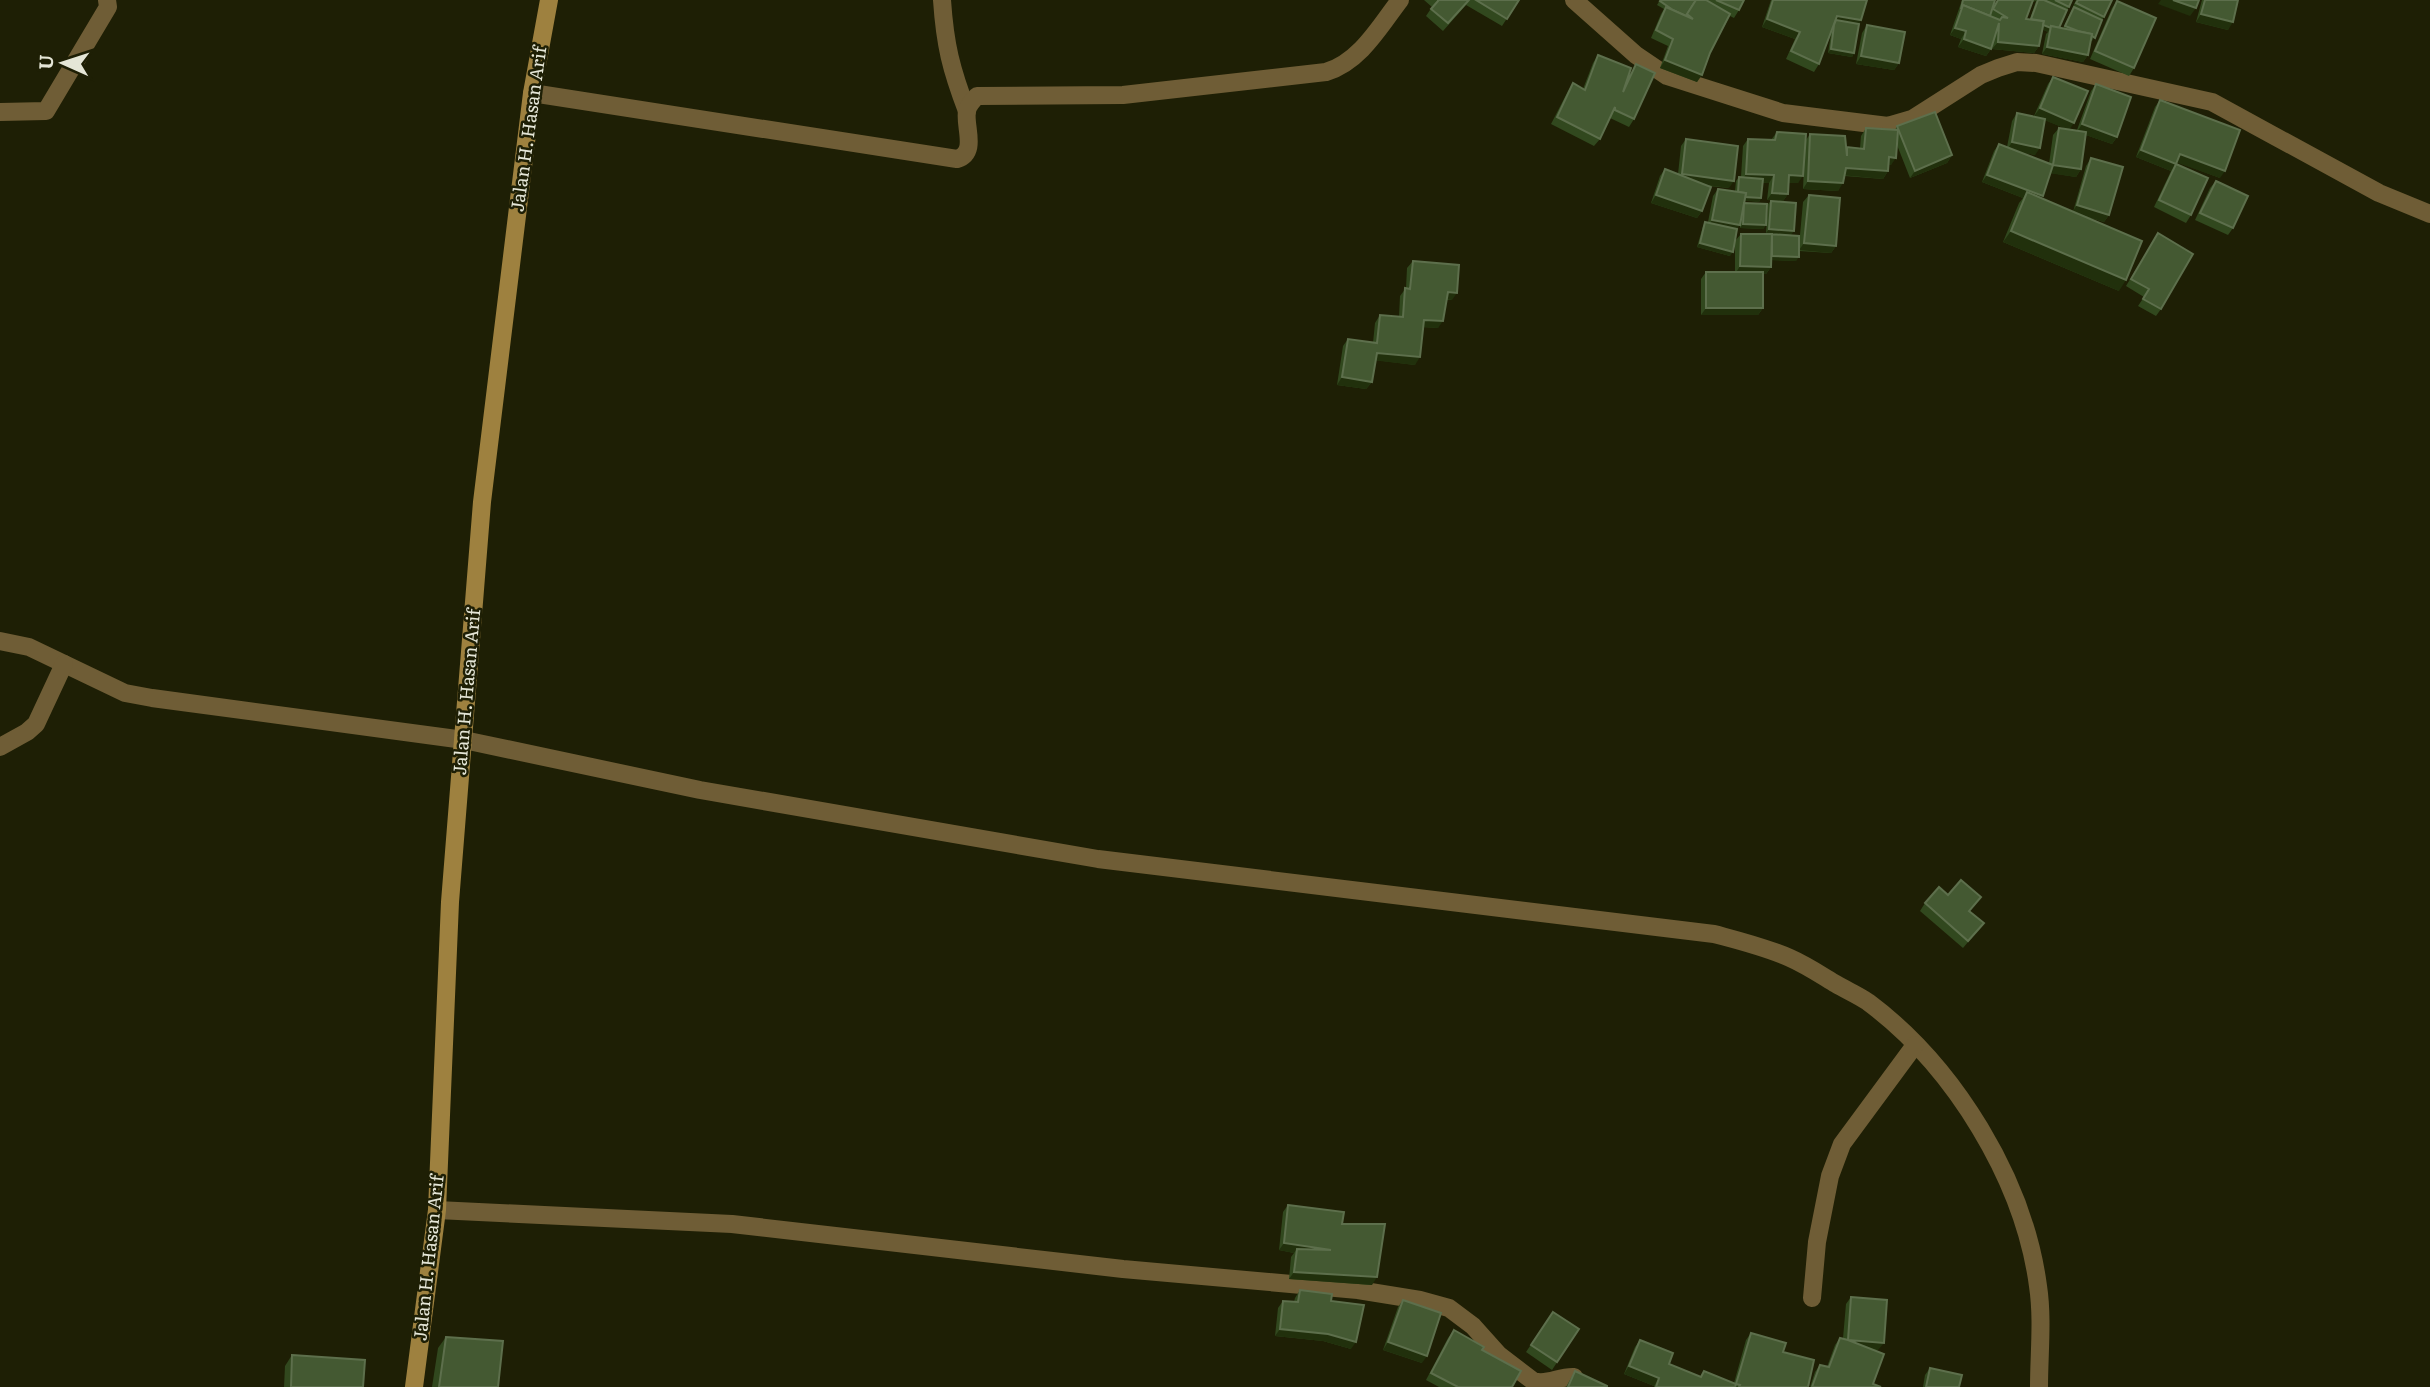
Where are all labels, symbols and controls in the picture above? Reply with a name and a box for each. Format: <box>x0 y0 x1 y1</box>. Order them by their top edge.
north arrow <box>28 28 98 98</box>
street label: Jalan H. Hasan Arif <box>503 42 553 213</box>
text: U <box>31 54 59 70</box>
street label: Jalan H. Hasan Arif <box>445 606 486 776</box>
street label: Jalan H. Hasan Arif <box>405 1171 450 1342</box>

